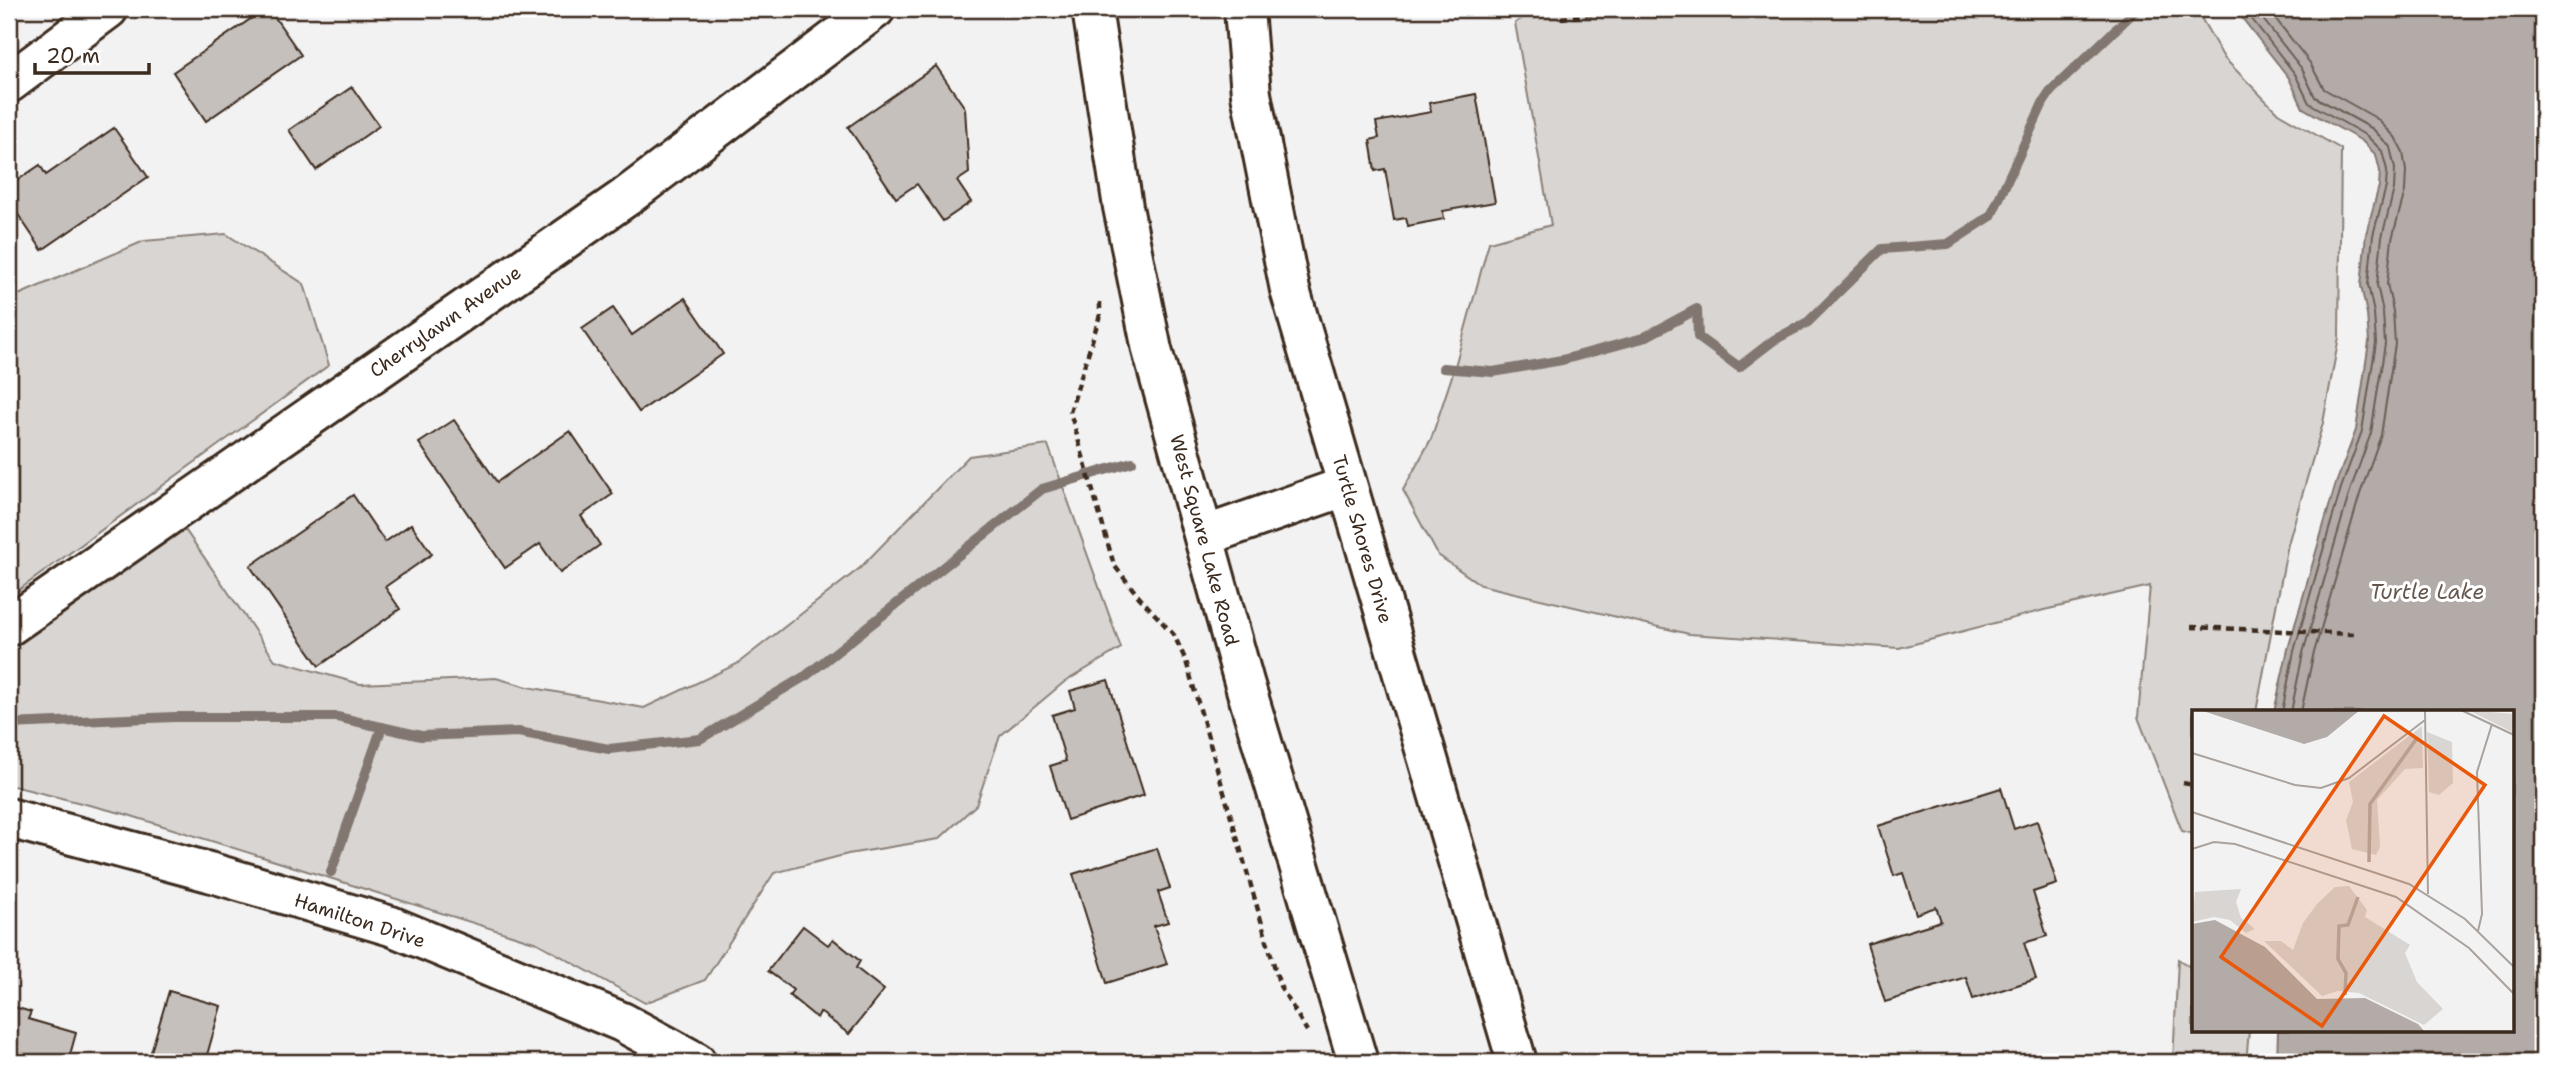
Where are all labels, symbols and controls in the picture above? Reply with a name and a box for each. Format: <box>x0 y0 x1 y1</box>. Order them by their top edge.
scale bar <box>35 32 149 76</box>
text: 20 m <box>46 42 100 70</box>
street label: Cherrylawn Avenue <box>365 260 526 383</box>
street label: West Square Lake Road <box>1164 432 1245 649</box>
street label: Turtle Shores Drive <box>1327 452 1399 626</box>
water label: Turtle Lake <box>2370 578 2484 606</box>
inset map <box>2192 710 2514 1032</box>
street label: Hamilton Drive <box>291 888 429 953</box>

